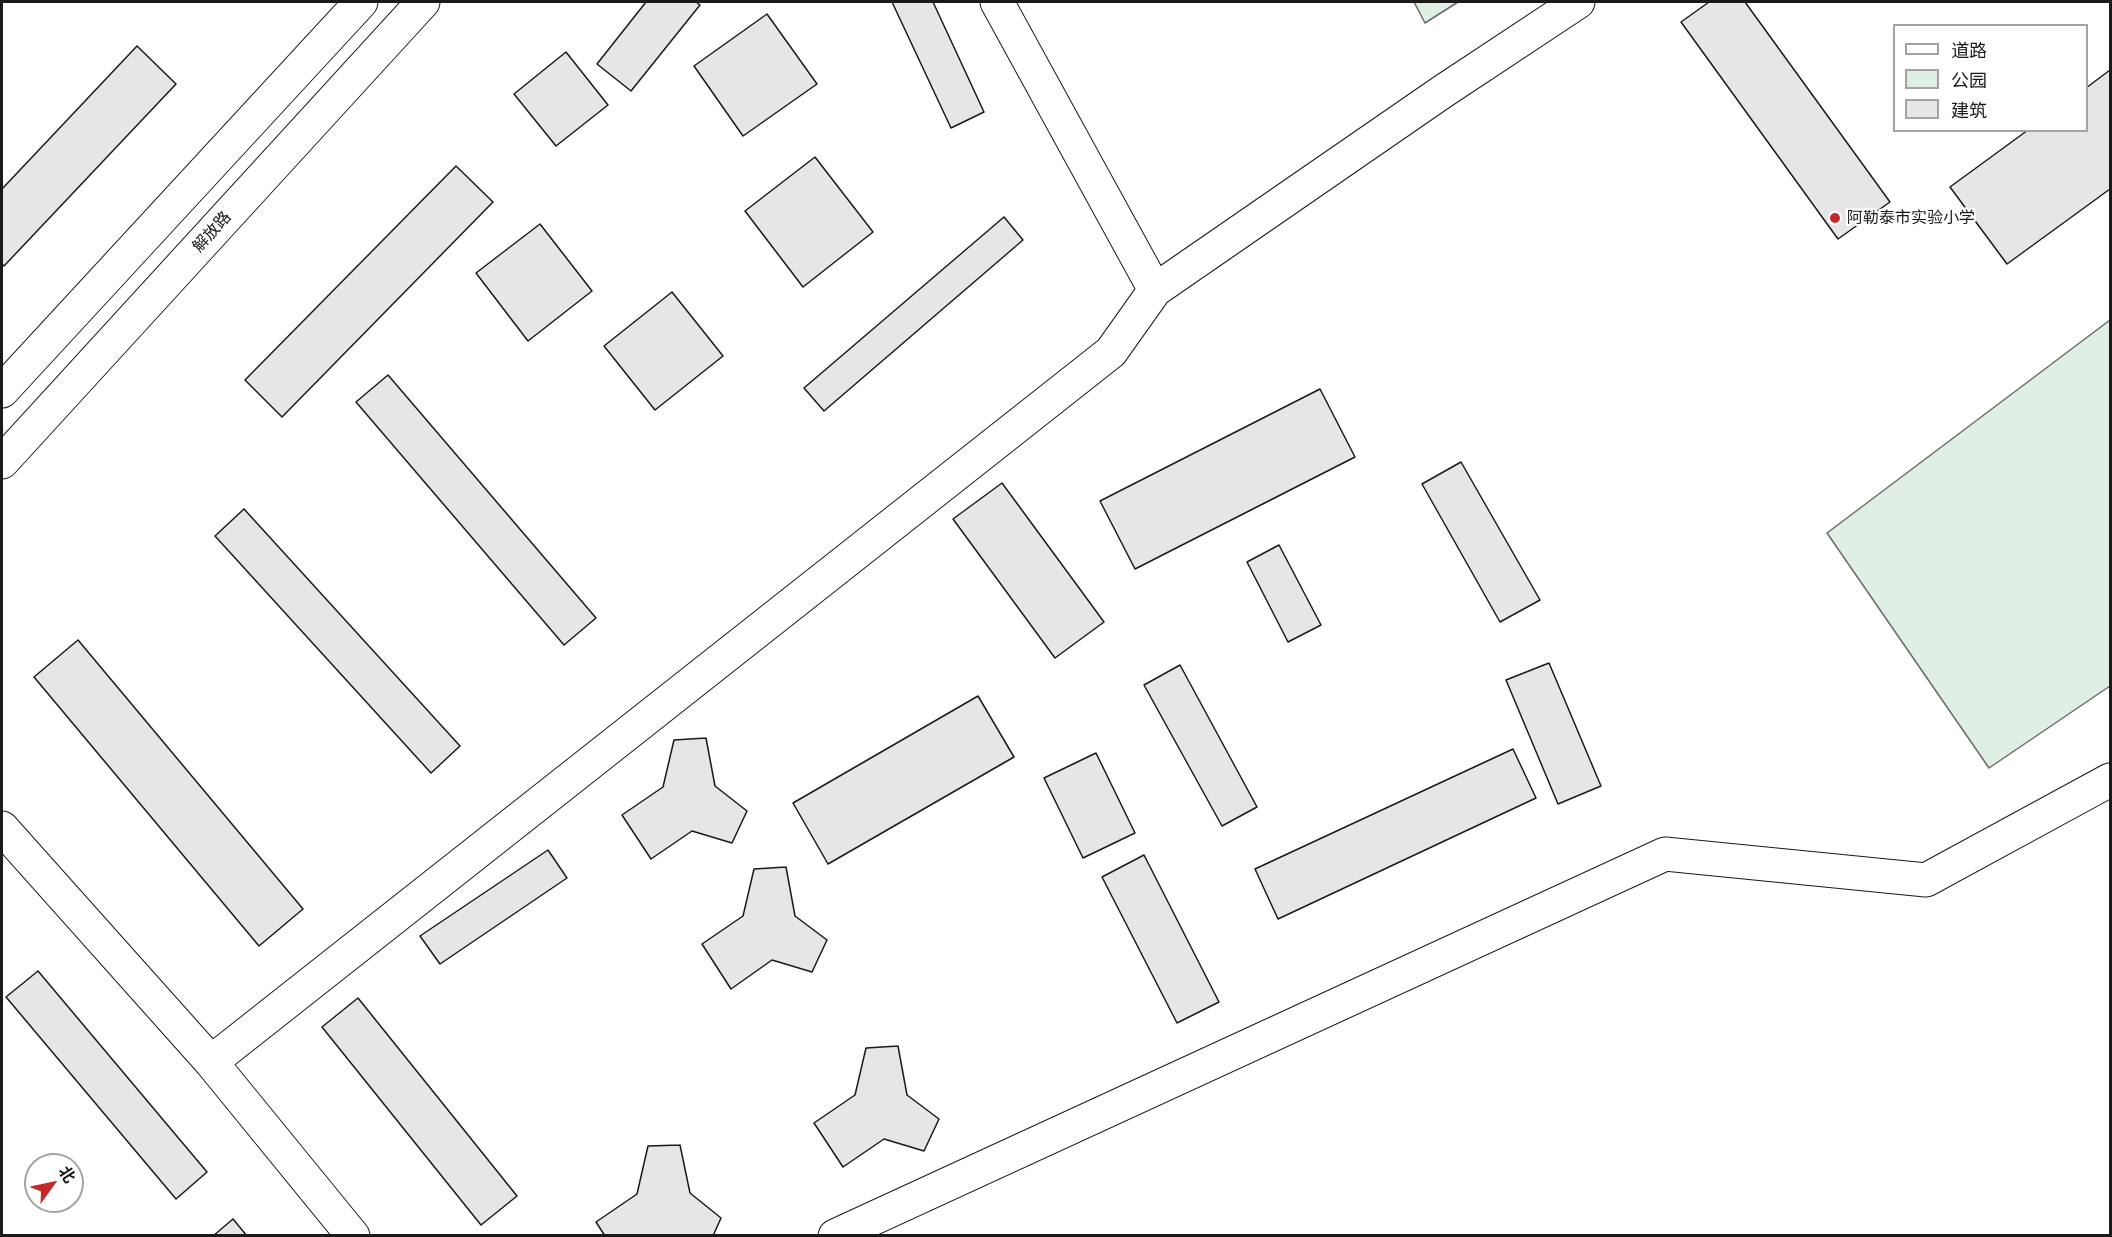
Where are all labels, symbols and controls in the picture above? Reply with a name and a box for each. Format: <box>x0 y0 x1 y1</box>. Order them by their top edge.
legend <box>1893 24 2088 132</box>
text: 道路 <box>1951 39 1987 62</box>
text: 公园 <box>1951 69 1987 92</box>
text: 建筑 <box>1951 99 1987 122</box>
street label: 解放路 <box>189 208 235 256</box>
place label: 阿勒泰市实验小学 <box>1847 208 1975 228</box>
marker: 阿勒泰市实验小学 <box>1828 211 1842 225</box>
north arrow <box>24 1153 84 1213</box>
text: 北 <box>55 1162 80 1186</box>

